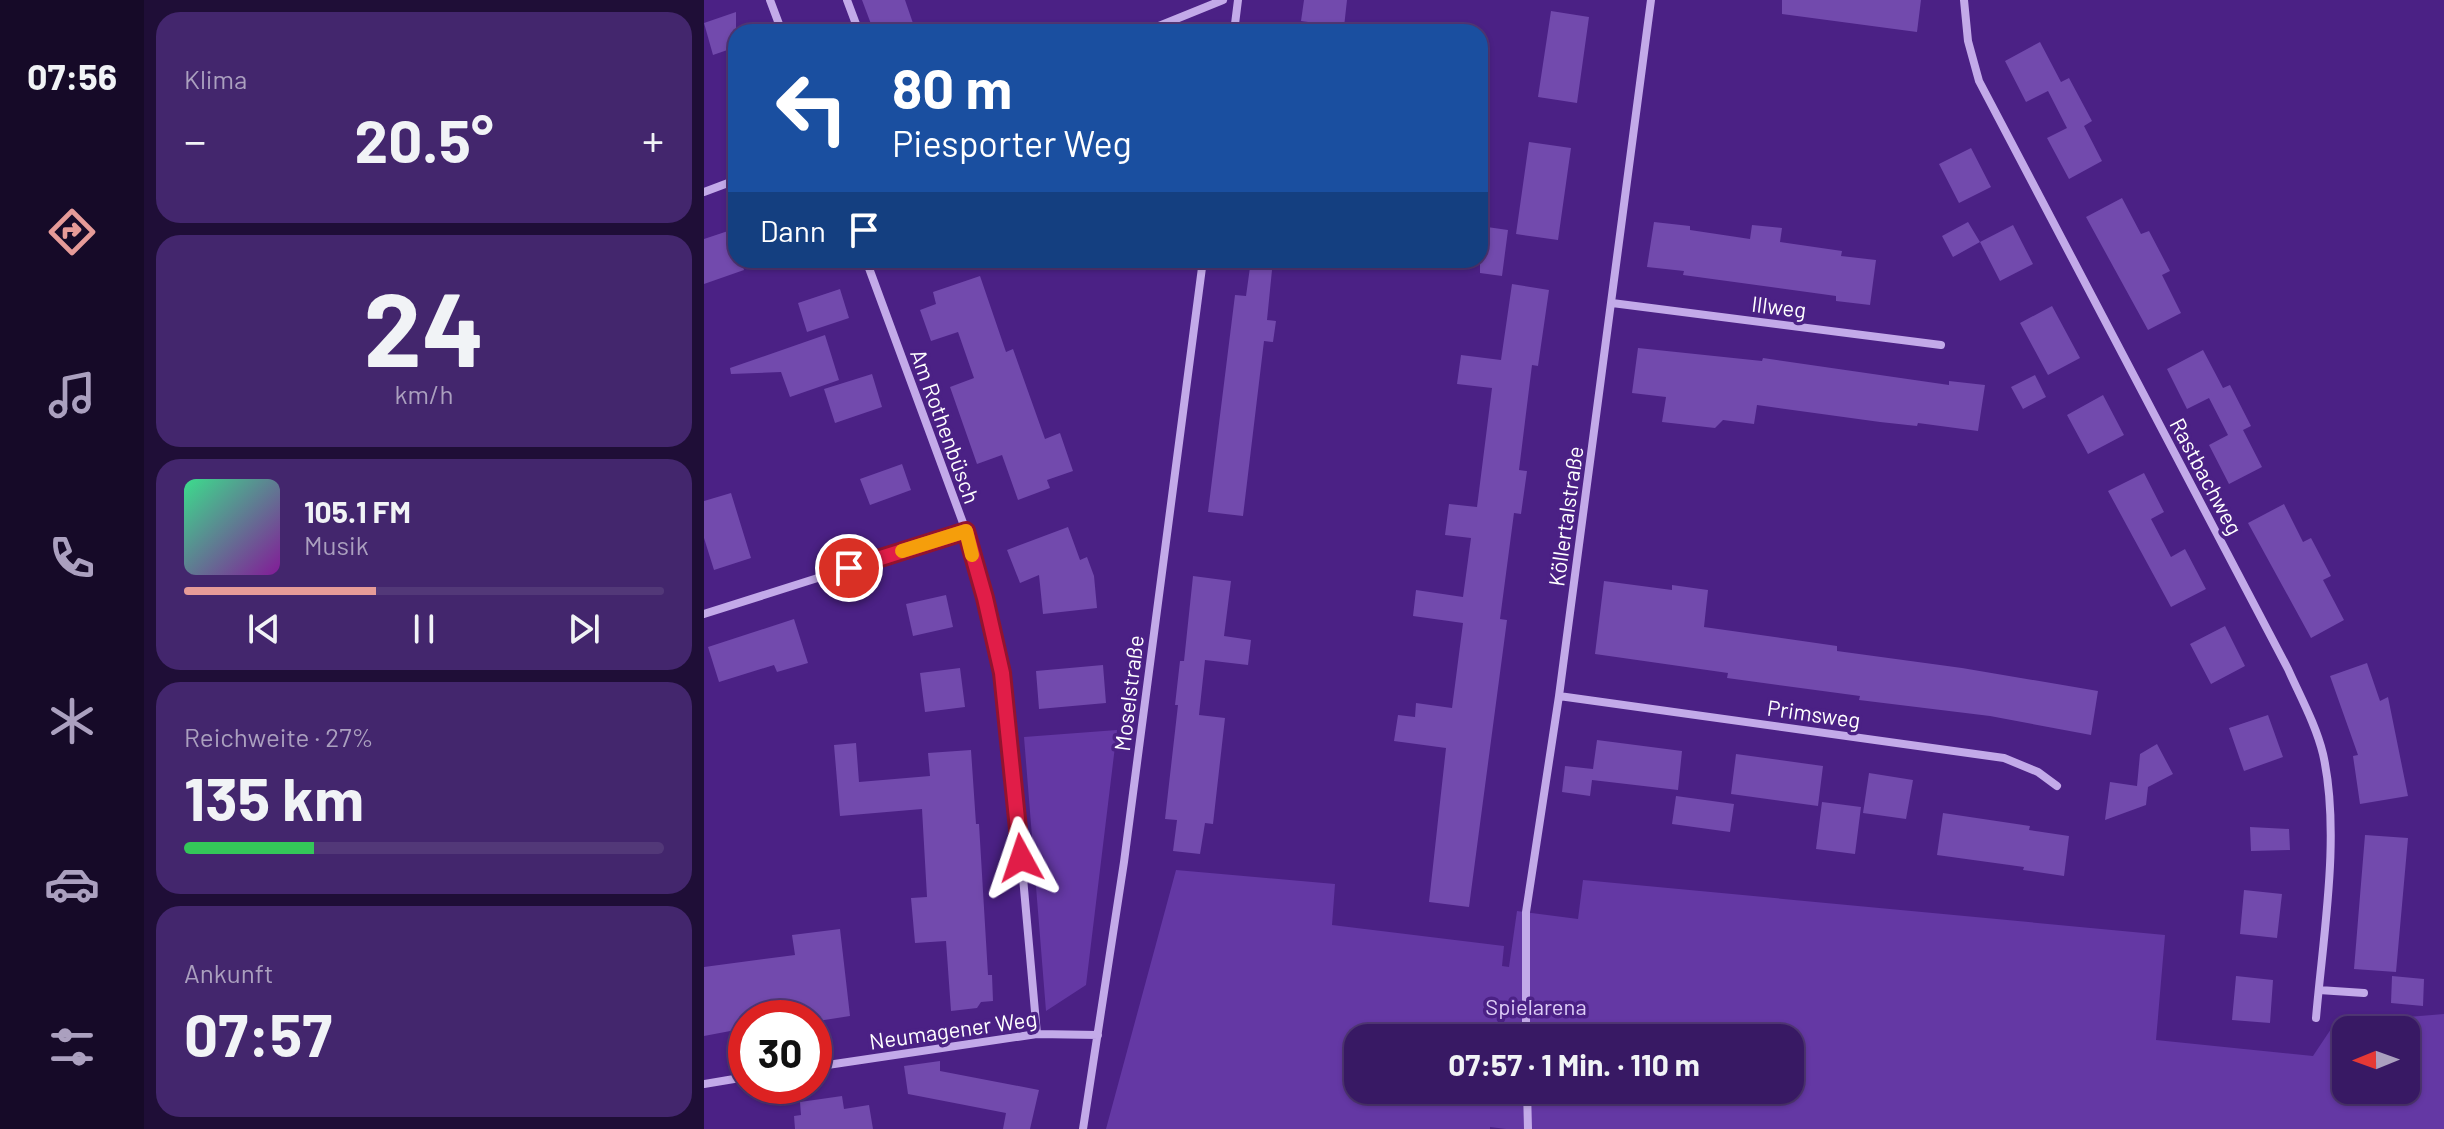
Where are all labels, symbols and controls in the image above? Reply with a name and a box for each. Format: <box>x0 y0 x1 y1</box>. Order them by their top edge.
text: 80 m <box>892 53 1012 120</box>
text: 07:56 <box>27 54 117 97</box>
icon: left <box>760 56 864 160</box>
text: Klima <box>184 63 247 94</box>
text: 20.5° <box>355 103 493 175</box>
text: − <box>184 113 206 166</box>
text: + <box>642 113 664 166</box>
text: Piesporter Weg <box>892 121 1132 164</box>
icon: directions <box>44 204 100 260</box>
icon: arrive <box>842 208 886 252</box>
text: Dann <box>760 212 826 248</box>
text: 24 <box>363 263 485 388</box>
street label: Illweg <box>1750 290 1808 322</box>
street label: Am Rothenbüsch <box>906 345 986 507</box>
icon: music <box>44 367 100 423</box>
text: km/h <box>395 378 453 409</box>
street label: Rastbachweg <box>2165 413 2249 539</box>
street label: Köllertalstraße <box>1542 444 1588 588</box>
text: 105.1 FM <box>304 493 411 529</box>
text: Musik <box>304 529 369 560</box>
icon: phone <box>44 530 100 586</box>
pin <box>815 534 883 602</box>
icon: arrive <box>827 546 871 590</box>
icon: previous <box>242 607 286 651</box>
icon: pause <box>402 607 446 651</box>
icon: next <box>562 607 606 651</box>
street label: Moselstraße <box>1108 633 1148 753</box>
icon: climate <box>44 693 100 749</box>
street label: Primsweg <box>1766 694 1862 732</box>
text: Reichweite · 27% <box>184 721 374 752</box>
text: 135 km <box>184 761 364 833</box>
position arrow <box>979 816 1063 900</box>
icon: car <box>44 856 100 912</box>
text: Ankunft <box>184 957 273 988</box>
park label: Spielarena <box>1485 993 1587 1019</box>
text: 07:57 <box>184 997 332 1069</box>
speed limit sign: 30 <box>728 1000 832 1104</box>
street label: Neumagener Weg <box>868 1004 1038 1054</box>
north arrow <box>2332 1016 2420 1104</box>
map controls <box>2332 1016 2420 1104</box>
icon: filters <box>44 1019 100 1075</box>
text: 07:57 · 1 Min. · 110 m <box>1448 1046 1700 1082</box>

